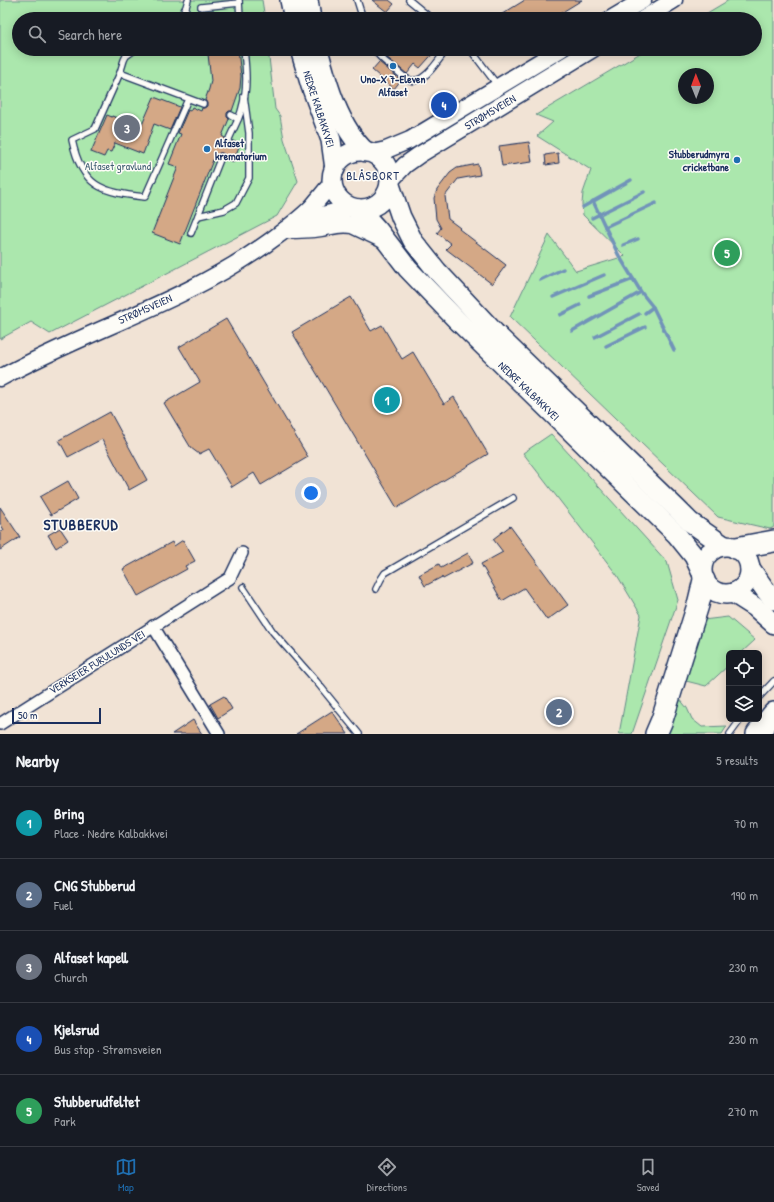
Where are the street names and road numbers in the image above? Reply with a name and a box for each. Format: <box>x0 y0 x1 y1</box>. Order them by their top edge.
street label: NEDRE KALBAKKVEI <box>300 69 338 149</box>
street label: STRØMSVEIEN <box>462 91 518 133</box>
street label: STRØMSVEIEN <box>116 291 174 327</box>
street label: NEDRE KALBAKKVEI <box>495 358 563 424</box>
street label: VERKSEIER FURULUNDS VEI <box>47 627 147 697</box>

